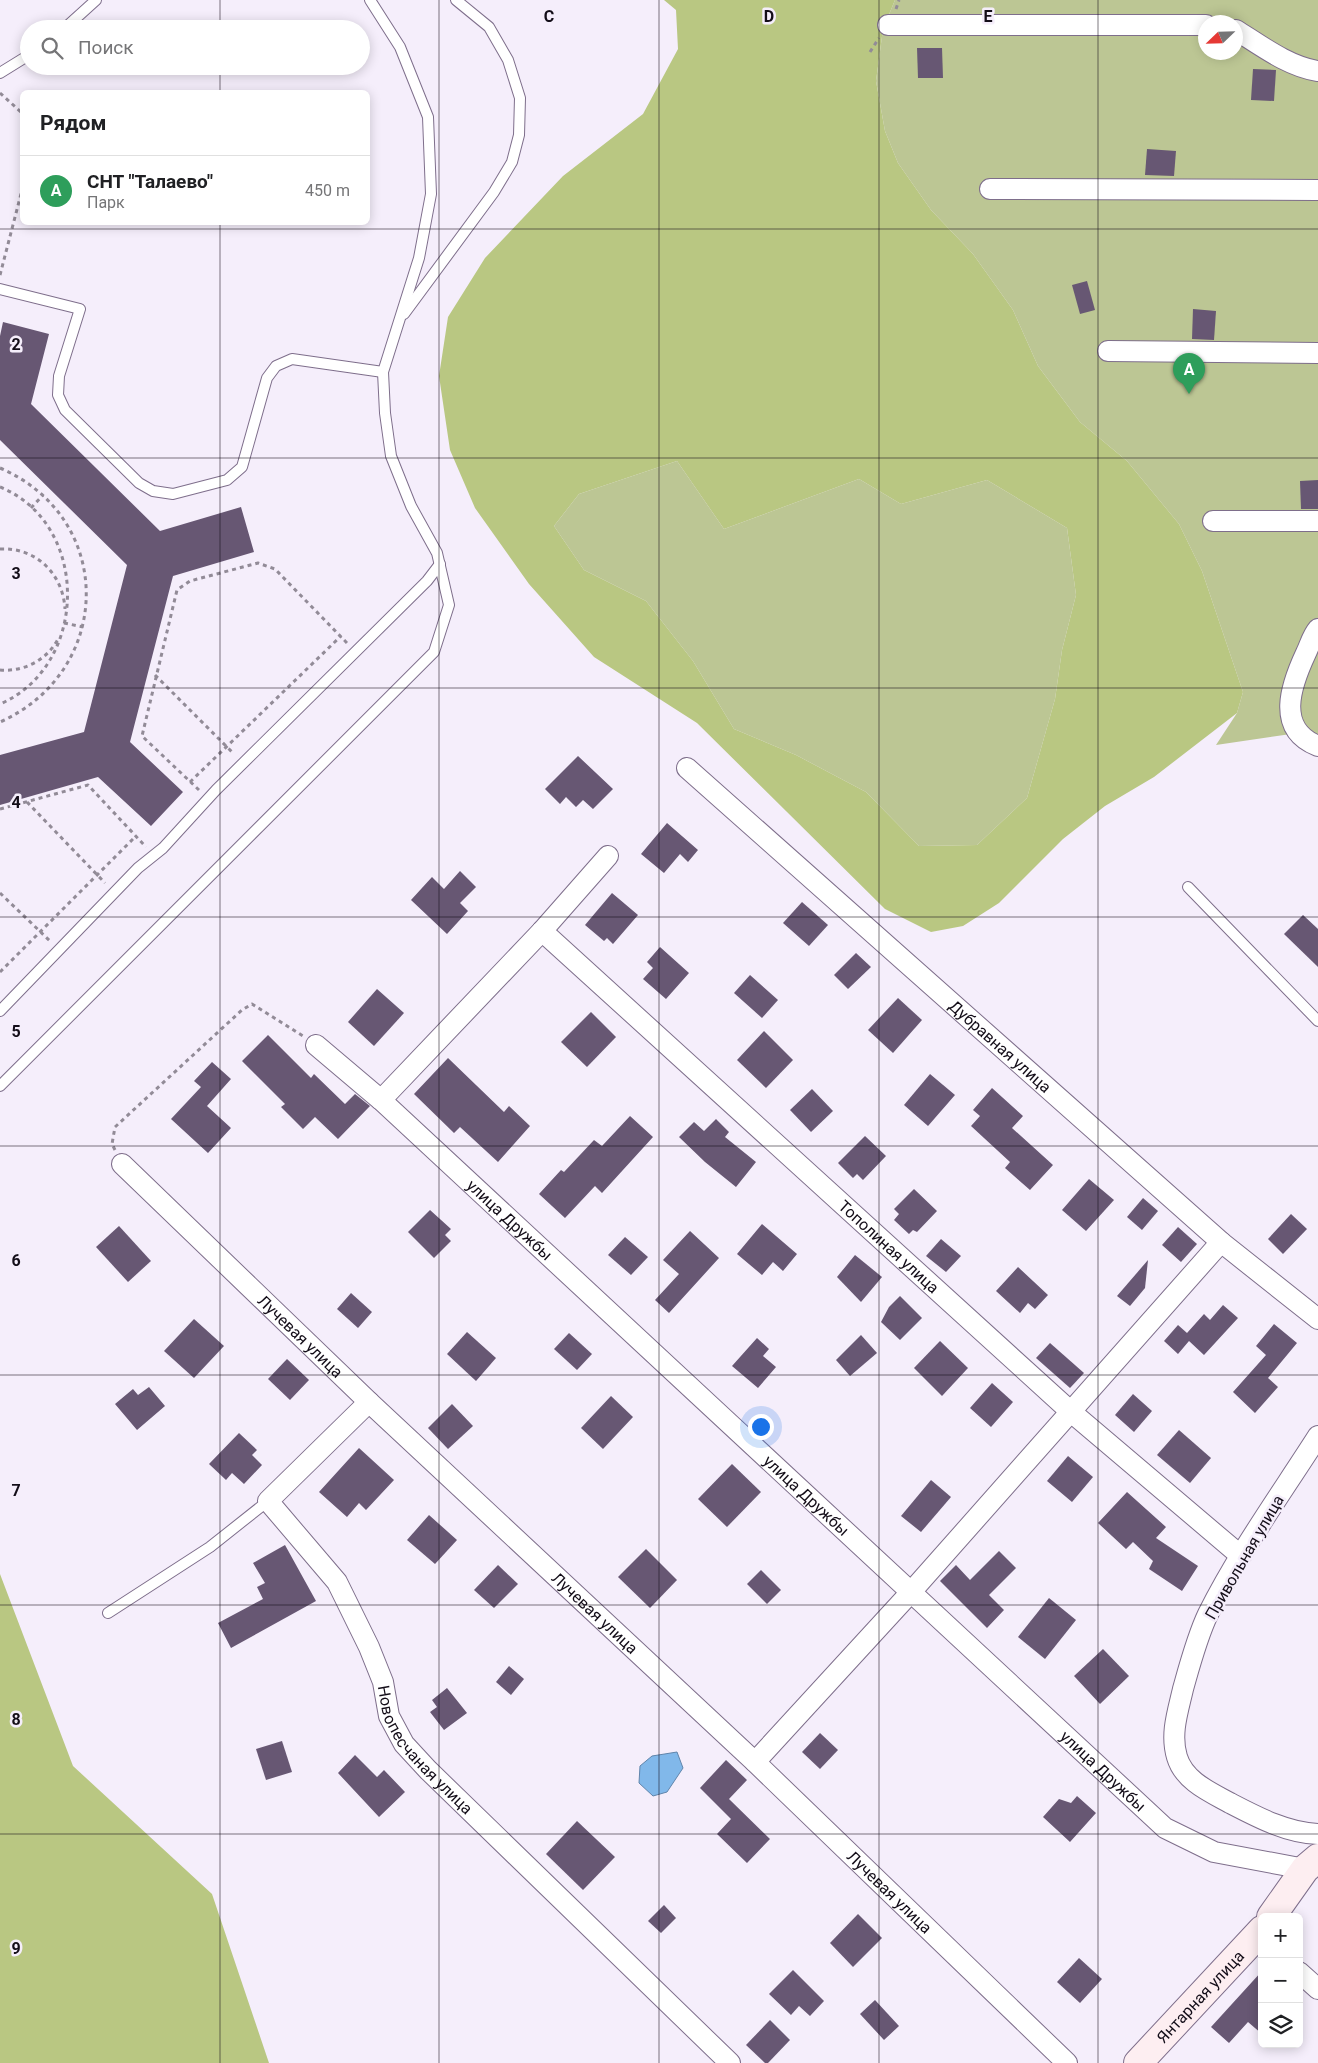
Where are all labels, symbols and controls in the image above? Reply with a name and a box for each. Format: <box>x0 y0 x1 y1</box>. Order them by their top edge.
text: C <box>544 7 554 26</box>
text: D <box>764 7 774 26</box>
text: E <box>984 7 993 26</box>
north arrow <box>1198 15 1243 60</box>
search box <box>20 20 370 75</box>
icon: search <box>38 34 66 62</box>
text: Поиск <box>78 36 134 59</box>
text: Рядом <box>40 111 106 135</box>
text: СНТ "Талаево" <box>87 170 213 193</box>
text: A <box>51 181 61 200</box>
text: 450 m <box>305 181 350 200</box>
text: Парк <box>87 193 125 212</box>
text: 2 <box>11 335 21 354</box>
pin: A <box>1173 353 1205 394</box>
text: 3 <box>11 564 21 583</box>
text: 4 <box>11 793 21 812</box>
street label: Дубравная улица <box>945 996 1055 1097</box>
text: 5 <box>11 1022 21 1041</box>
street label: улица Дружбы <box>463 1176 556 1264</box>
street label: Тополиная улица <box>834 1196 943 1297</box>
text: 6 <box>11 1251 21 1270</box>
street label: Лучевая улица <box>254 1291 347 1382</box>
your location <box>748 1414 774 1440</box>
street label: улица Дружбы <box>760 1451 853 1540</box>
text: 7 <box>11 1481 21 1500</box>
street label: Привольная улица <box>1201 1492 1288 1623</box>
street label: Лучевая улица <box>548 1568 642 1658</box>
street label: Новопесчаная улица <box>374 1684 476 1818</box>
text: 8 <box>11 1710 21 1729</box>
street label: улица Дружбы <box>1056 1727 1150 1816</box>
street label: Лучевая улица <box>843 1847 936 1938</box>
map controls <box>1258 1913 1303 2048</box>
button: + <box>1258 1913 1303 1958</box>
text: 9 <box>11 1939 21 1958</box>
street label: Янтарная улица <box>1153 1947 1248 2047</box>
button: − <box>1258 1958 1303 2003</box>
button: layers <box>1258 2003 1303 2048</box>

